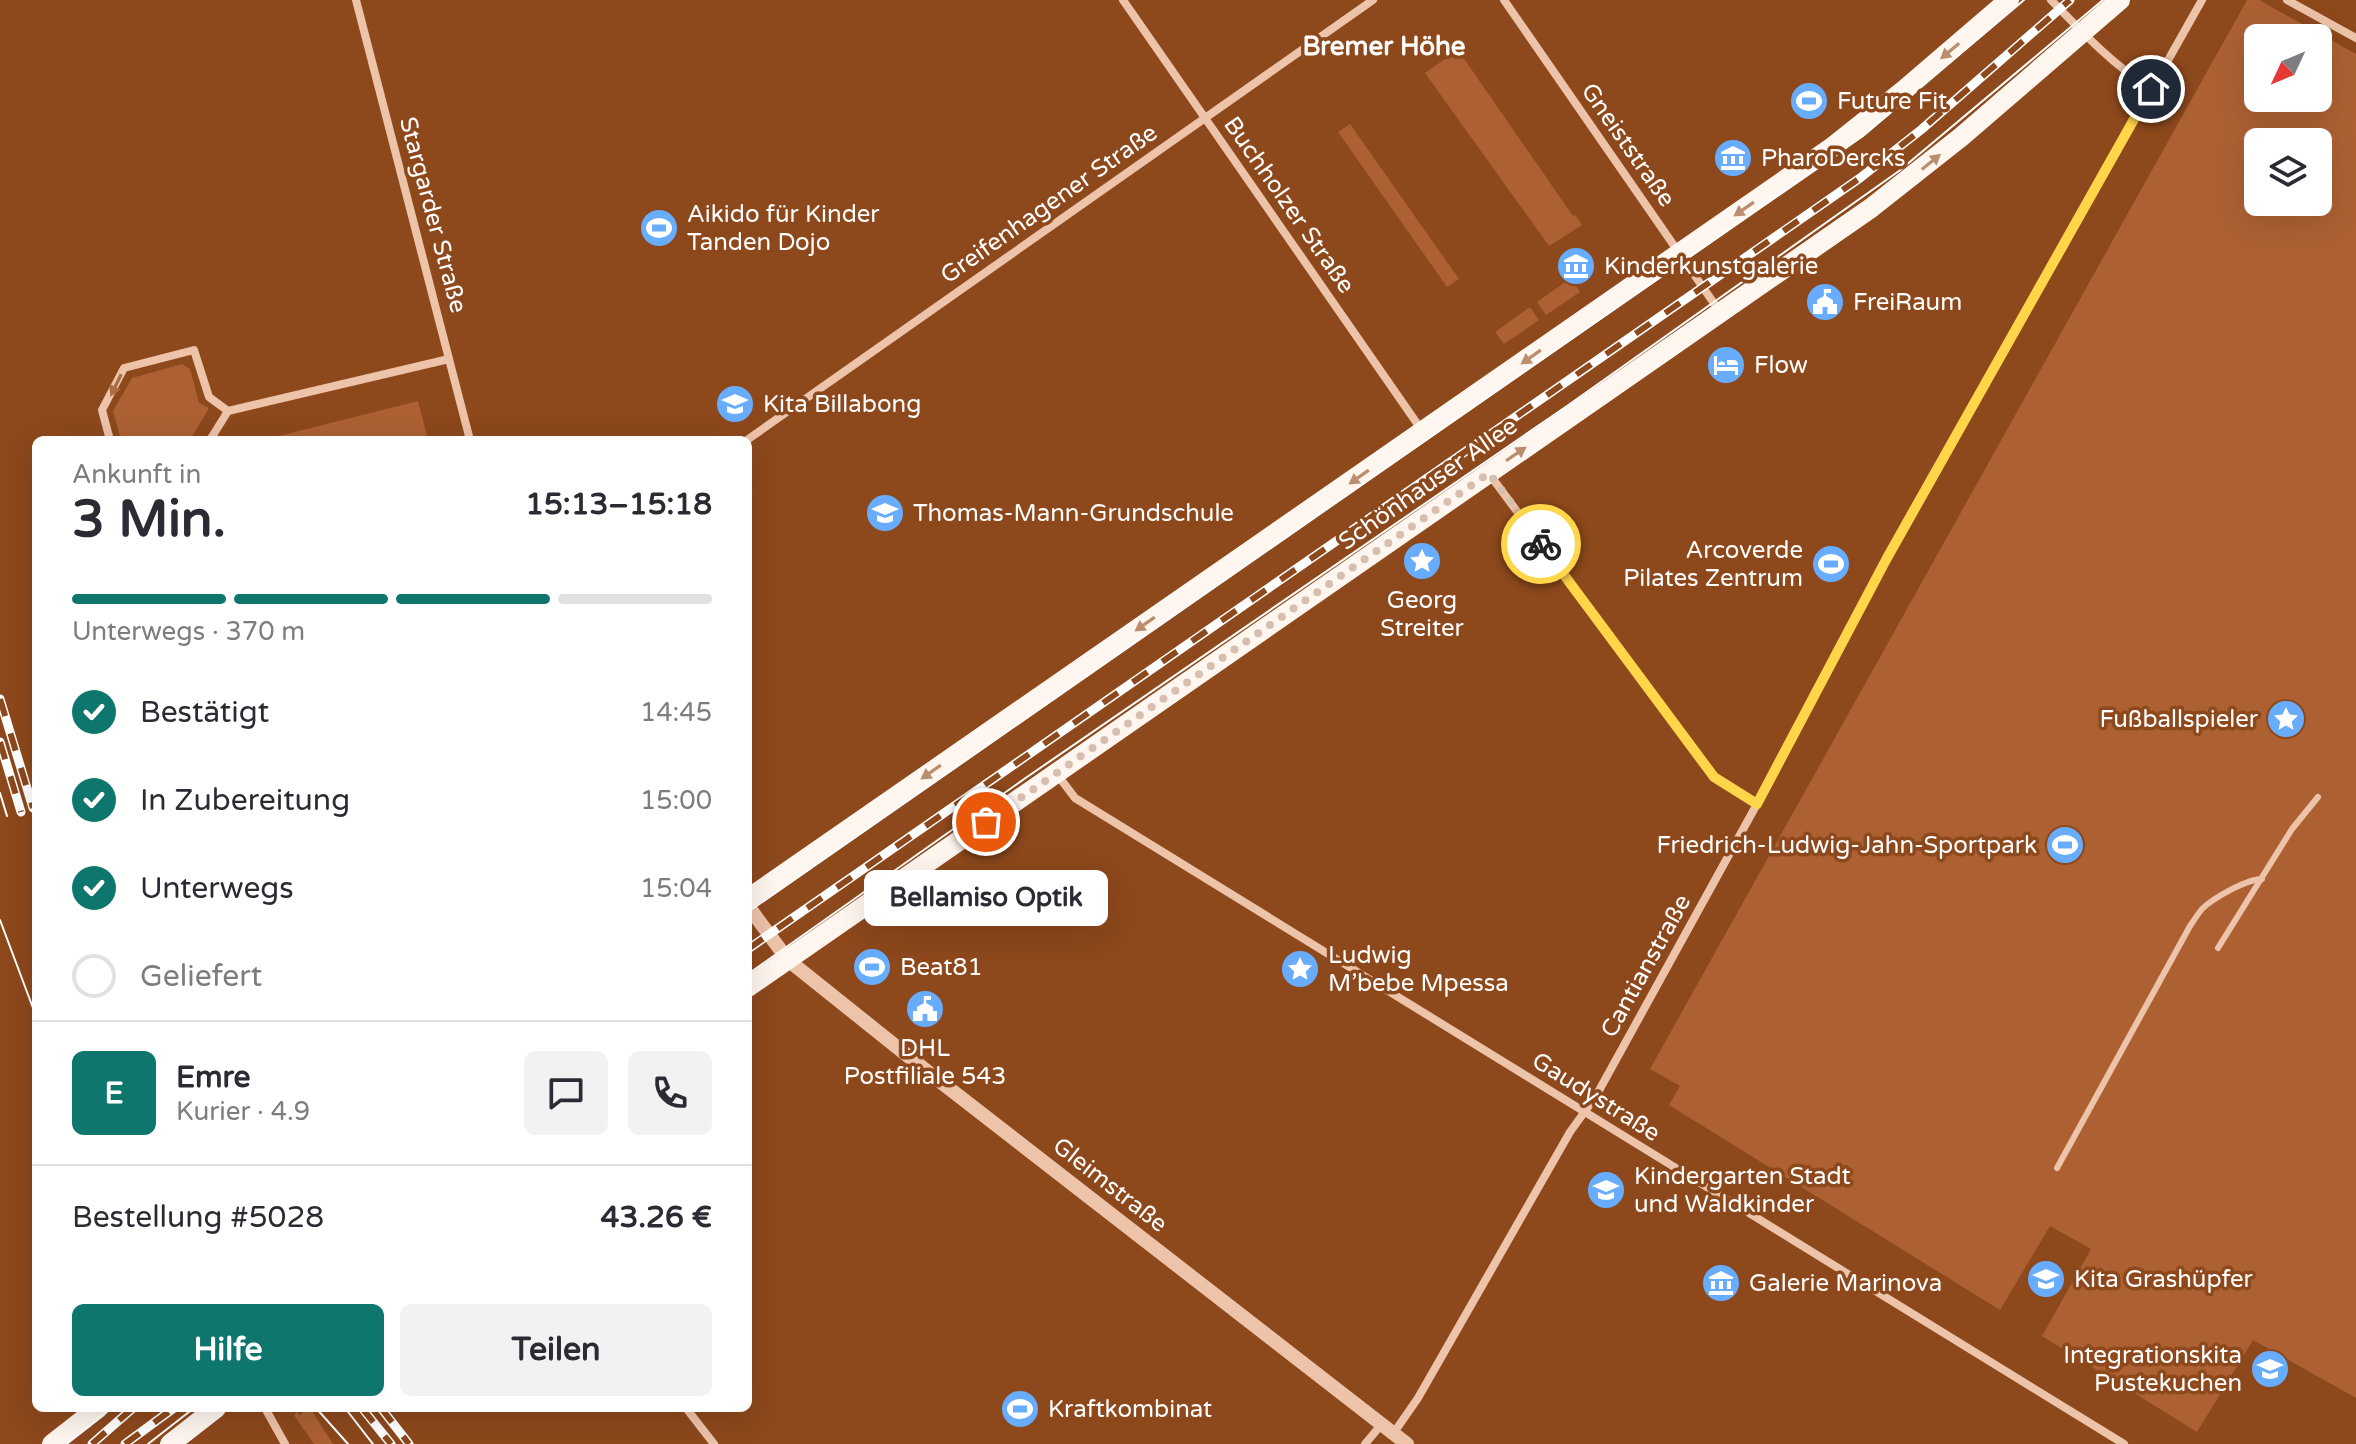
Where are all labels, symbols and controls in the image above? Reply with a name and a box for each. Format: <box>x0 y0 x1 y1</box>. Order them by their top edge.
north arrow <box>2244 24 2332 112</box>
map controls <box>2244 24 2332 216</box>
district label: Bremer Höhe <box>1302 31 1466 62</box>
one-way arrow <box>1940 42 1960 59</box>
pin <box>2117 55 2185 123</box>
icon: home <box>2129 67 2173 111</box>
street label: Gneiststraße <box>1575 78 1681 212</box>
sports icon: Future Fit <box>1788 80 1830 122</box>
place label: Future Fit <box>1837 87 1947 116</box>
street label: Buchholzer Straße <box>1217 111 1361 299</box>
street label: Stargarder Straße <box>393 114 473 316</box>
street label: Greifenhagener Straße <box>935 118 1163 290</box>
button: layers <box>2244 128 2332 216</box>
museum icon: PharoDercks <box>1712 137 1754 179</box>
place label: PharoDercks <box>1761 144 1905 173</box>
one-way arrow <box>1920 154 1940 171</box>
place label: Aikido für Kinder Tanden Dojo <box>687 200 880 257</box>
one-way arrow <box>1733 201 1754 216</box>
sports icon: Aikido für Kinder Tanden Dojo <box>638 207 680 249</box>
museum icon: Kinderkunstgalerie <box>1555 245 1597 287</box>
place label: Kinderkunstgalerie <box>1604 252 1818 281</box>
public building icon: FreiRaum <box>1804 281 1846 323</box>
place label: FreiRaum <box>1853 288 1962 317</box>
hotel icon: Flow <box>1705 344 1747 386</box>
one-way arrow <box>1520 349 1541 364</box>
place label: Flow <box>1754 351 1808 380</box>
one-way arrow <box>109 373 123 397</box>
school or university icon: Kita Billabong <box>714 383 756 425</box>
place label: Kita Billabong <box>763 390 921 419</box>
street label: Schönhauser Allee <box>1333 411 1523 557</box>
one-way arrow <box>1506 447 1527 462</box>
text: Ankunft in <box>72 459 201 490</box>
one-way arrow <box>1349 469 1370 484</box>
text: 15:13–15:18 <box>525 486 712 523</box>
text: 3 Min. <box>72 488 226 551</box>
school or university icon: Thomas-Mann-Grundschule <box>864 492 906 534</box>
place label: Thomas-Mann-Grundschule <box>913 499 1234 528</box>
courier <box>1501 504 1581 584</box>
icon: bike <box>1519 522 1563 566</box>
place label: Arcoverde Pilates Zentrum <box>1623 536 1803 593</box>
place icon: Georg Streiter <box>1401 540 1443 582</box>
sports icon: Arcoverde Pilates Zentrum <box>1810 543 1852 585</box>
place label: Georg Streiter <box>1380 586 1465 643</box>
text: Unterwegs · 370 m <box>72 616 305 647</box>
one-way arrow <box>1135 616 1156 631</box>
icon: check <box>72 690 116 734</box>
text: Bestätigt <box>140 694 269 731</box>
text: 14:45 <box>640 697 712 728</box>
place icon: Fußballspieler <box>2265 698 2307 740</box>
place label: Fußballspieler <box>2099 705 2259 734</box>
one-way arrow <box>920 764 942 779</box>
icon: check <box>72 778 116 822</box>
text: In Zubereitung <box>140 782 350 819</box>
text: 15:00 <box>640 785 712 816</box>
pin <box>952 788 1020 856</box>
icon: bag <box>964 800 1008 844</box>
sports icon: Friedrich-Ludwig-Jahn-Sportpark <box>2044 824 2086 866</box>
place label: Friedrich-Ludwig-Jahn-Sportpark <box>1656 831 2037 860</box>
icon: check <box>72 866 116 910</box>
text: Unterwegs <box>140 870 294 907</box>
callout: Bellamiso Optik <box>864 870 1108 926</box>
text: 15:04 <box>640 873 712 904</box>
text: Bellamiso Optik <box>889 882 1083 913</box>
street label: Cantianstraße <box>1595 889 1697 1043</box>
place label: Ludwig M’bebe Mpessa <box>1328 941 1509 998</box>
sports icon: Beat81 <box>851 946 893 988</box>
place icon: Ludwig M’bebe Mpessa <box>1279 948 1321 990</box>
place label: Beat81 <box>900 953 983 982</box>
text: Geliefert <box>140 958 262 995</box>
public building icon: DHL Postfiliale 543 <box>904 988 946 1030</box>
place label: DHL Postfiliale 543 <box>844 1034 1006 1091</box>
street label: Gaudystraße <box>1527 1046 1665 1148</box>
button: chat <box>524 1051 608 1135</box>
button: phone <box>628 1051 712 1135</box>
text: Emre <box>176 1059 251 1096</box>
text: E <box>104 1075 124 1112</box>
text: Kurier · 4.9 <box>176 1096 310 1127</box>
street label: Gleimstraße <box>1047 1131 1173 1239</box>
place label: Kindergarten Stadt und Waldkinder <box>1634 1162 1851 1219</box>
school or university icon: Kindergarten Stadt und Waldkinder <box>1585 1169 1627 1211</box>
text: Bestellung #5028 <box>72 1199 324 1236</box>
text: 43.26 € <box>601 1199 712 1236</box>
school or university icon: Kita Grashüpfer <box>2025 1258 2067 1300</box>
museum icon: Galerie Marinova <box>1700 1262 1742 1304</box>
place label: Kita Grashüpfer <box>2074 1265 2254 1294</box>
place label: Galerie Marinova <box>1749 1269 1942 1298</box>
button: Hilfe <box>72 1304 384 1396</box>
button: Teilen <box>400 1304 712 1396</box>
place label: Integrationskita Pustekuchen <box>2063 1341 2242 1398</box>
school or university icon: Integrationskita Pustekuchen <box>2249 1348 2291 1390</box>
sports icon: Kraftkombinat <box>999 1388 1041 1430</box>
place label: Kraftkombinat <box>1048 1395 1212 1424</box>

